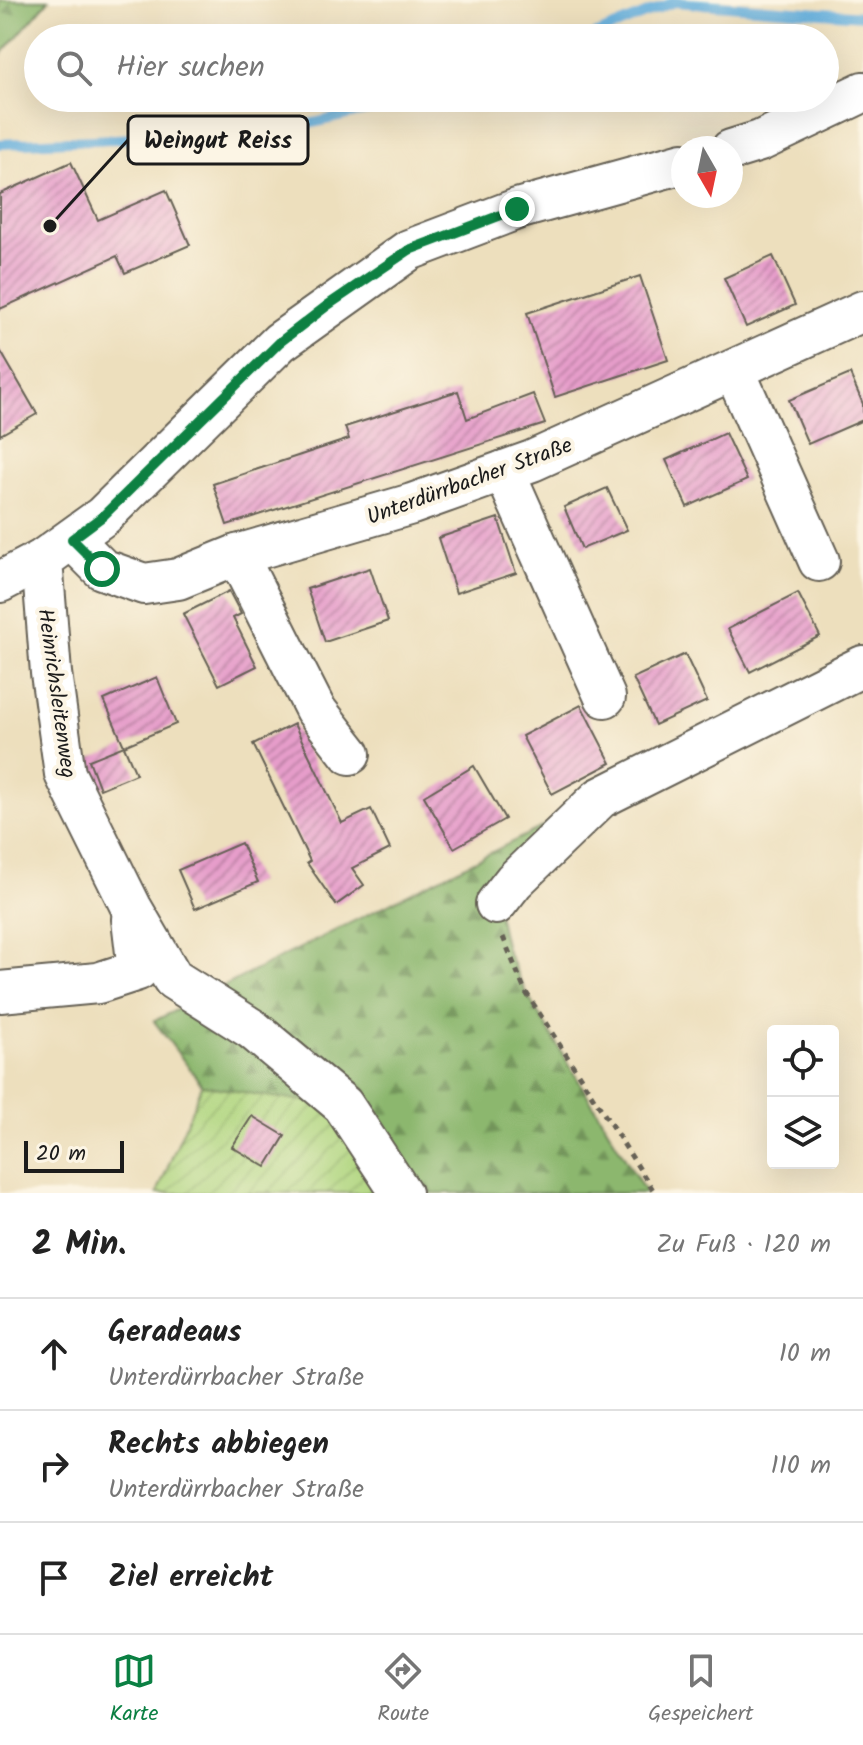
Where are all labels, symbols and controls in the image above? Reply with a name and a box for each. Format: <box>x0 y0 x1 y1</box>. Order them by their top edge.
search box <box>24 24 839 112</box>
text: Hier suchen <box>116 44 265 92</box>
icon: search <box>52 46 96 90</box>
callout: Weingut Reiss <box>128 116 308 164</box>
text: Weingut Reiss <box>144 122 292 161</box>
north arrow <box>671 136 743 208</box>
route end <box>499 191 535 227</box>
street label: Unterdürrbacher Straße <box>362 429 578 536</box>
route start <box>84 551 120 587</box>
street label: Heinrichsleitenweg <box>26 606 85 780</box>
map controls <box>767 1025 839 1169</box>
button: locate <box>767 1025 839 1097</box>
button: layers <box>767 1097 839 1169</box>
scale bar <box>24 1137 124 1173</box>
text: 20 m <box>36 1137 86 1172</box>
text: 2 Min. <box>32 1218 126 1272</box>
text: Zu Fuß · 120 m <box>656 1224 831 1266</box>
text: Geradeaus <box>108 1309 241 1357</box>
icon: ahead <box>32 1332 76 1376</box>
text: 10 m <box>779 1333 831 1375</box>
text: Unterdürrbacher Straße <box>108 1357 364 1399</box>
text: Rechts abbiegen <box>108 1421 329 1469</box>
icon: right <box>32 1444 76 1488</box>
text: 110 m <box>771 1445 831 1487</box>
text: Unterdürrbacher Straße <box>108 1469 364 1511</box>
text: Ziel erreicht <box>108 1554 273 1602</box>
icon: arrive <box>32 1556 76 1600</box>
tab: Karte <box>109 1649 158 1732</box>
tab: Route <box>377 1649 429 1732</box>
tab: Gespeichert <box>648 1649 754 1732</box>

